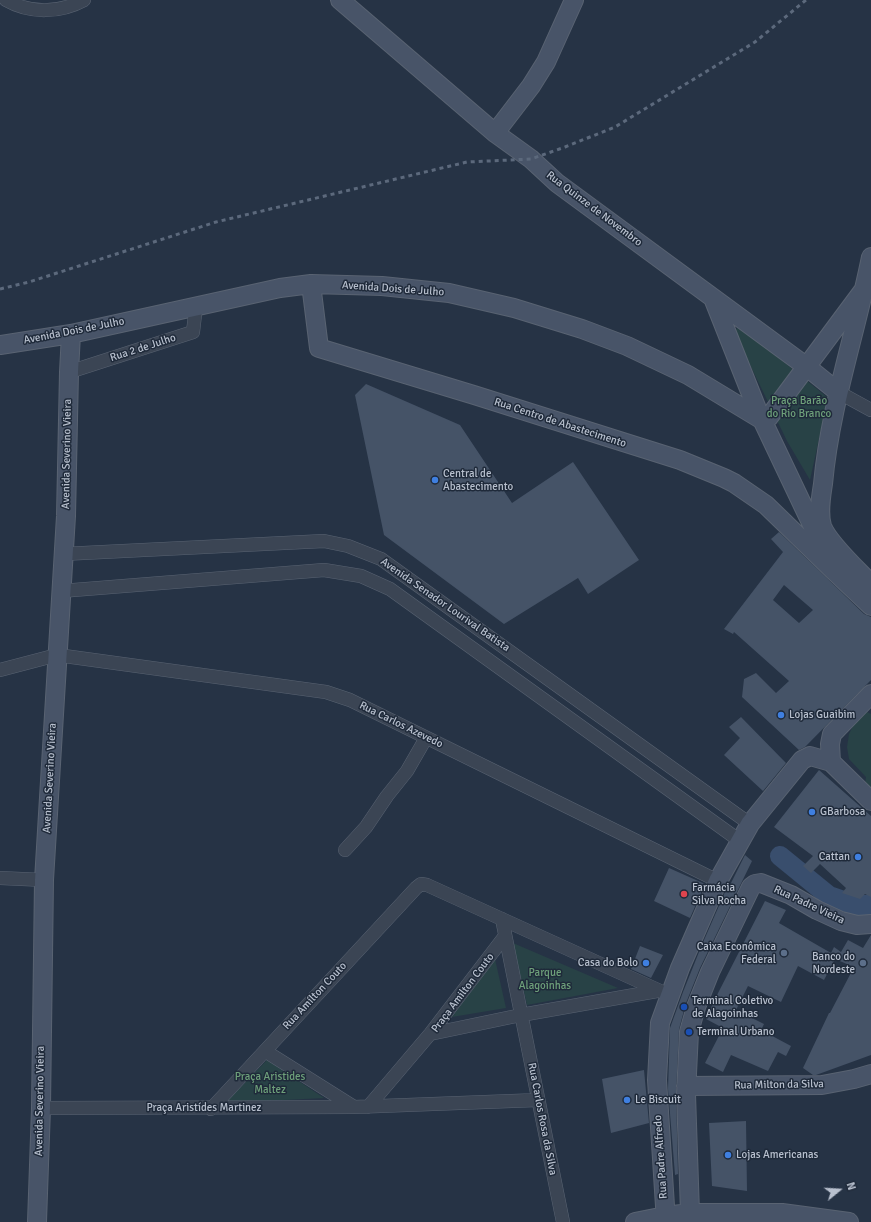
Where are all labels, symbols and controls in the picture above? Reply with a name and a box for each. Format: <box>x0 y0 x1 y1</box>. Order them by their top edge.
street label: Rua Quinze de Novembro <box>544 169 644 249</box>
street label: Avenida Dois de Julho <box>341 279 445 299</box>
street label: Avenida Dois de Julho <box>22 315 126 347</box>
street label: Rua 2 de Julho <box>108 331 178 365</box>
park label: Praça Barão do Rio Branco <box>767 394 831 420</box>
street label: Rua Centro de Abastecimento <box>492 395 628 451</box>
street label: Avenida Severino Vieira <box>59 399 75 509</box>
place label: Central de Abastecimento <box>443 467 513 493</box>
marker: Central de Abastecimento <box>430 475 440 485</box>
street label: Avenida Senador Lourival Batista <box>378 555 512 655</box>
street label: Rua Carlos Azevedo <box>357 699 445 751</box>
place label: Lojas Guaibim <box>789 708 855 722</box>
marker: Lojas Guaibim <box>776 710 786 720</box>
street label: Avenida Severino Vieira <box>41 723 59 833</box>
place label: GBarbosa <box>820 805 865 819</box>
marker: GBarbosa <box>807 807 817 817</box>
place label: Cattan <box>819 850 850 864</box>
marker: Cattan <box>853 852 863 862</box>
place label: Farmácia Silva Rocha <box>692 881 746 907</box>
street label: Rua Padre Vieira <box>771 883 847 927</box>
marker: Farmácia Silva Rocha <box>679 889 689 899</box>
place label: Caixa Econômica Federal <box>697 940 776 966</box>
marker: Caixa Econômica Federal <box>779 948 789 958</box>
place label: Banco do Nordeste <box>812 950 855 976</box>
street label: Praça Amilton Couto <box>429 951 497 1035</box>
place label: Casa do Bolo <box>578 956 638 970</box>
marker: Casa do Bolo <box>641 958 651 968</box>
marker: Banco do Nordeste <box>858 958 868 968</box>
street label: Rua Amílton Couto <box>280 959 350 1033</box>
park label: Parque Alagoinhas <box>519 966 571 992</box>
place label: Terminal Coletivo de Alagoinhas <box>692 994 773 1020</box>
marker: Terminal Coletivo de Alagoinhas <box>679 1002 689 1012</box>
place label: Terminal Urbano <box>697 1025 775 1039</box>
marker: Terminal Urbano <box>684 1027 694 1037</box>
street label: Avenida Severino Vieira <box>32 1046 48 1156</box>
street label: Rua Carlos Rosa da Silva <box>525 1062 559 1176</box>
park label: Praça Aristides Maltez <box>235 1070 305 1096</box>
street label: Rua Milton da Silva <box>734 1078 824 1092</box>
place label: Le Biscuit <box>635 1093 681 1107</box>
marker: Le Biscuit <box>622 1095 632 1105</box>
street label: Praça Aristídes Martinez <box>146 1101 262 1115</box>
street label: Rua Padre Alfredo <box>651 1115 671 1199</box>
place label: Lojas Americanas <box>736 1148 818 1162</box>
marker: Lojas Americanas <box>723 1150 733 1160</box>
north arrow <box>819 1170 859 1210</box>
text: N <box>844 1180 858 1192</box>

